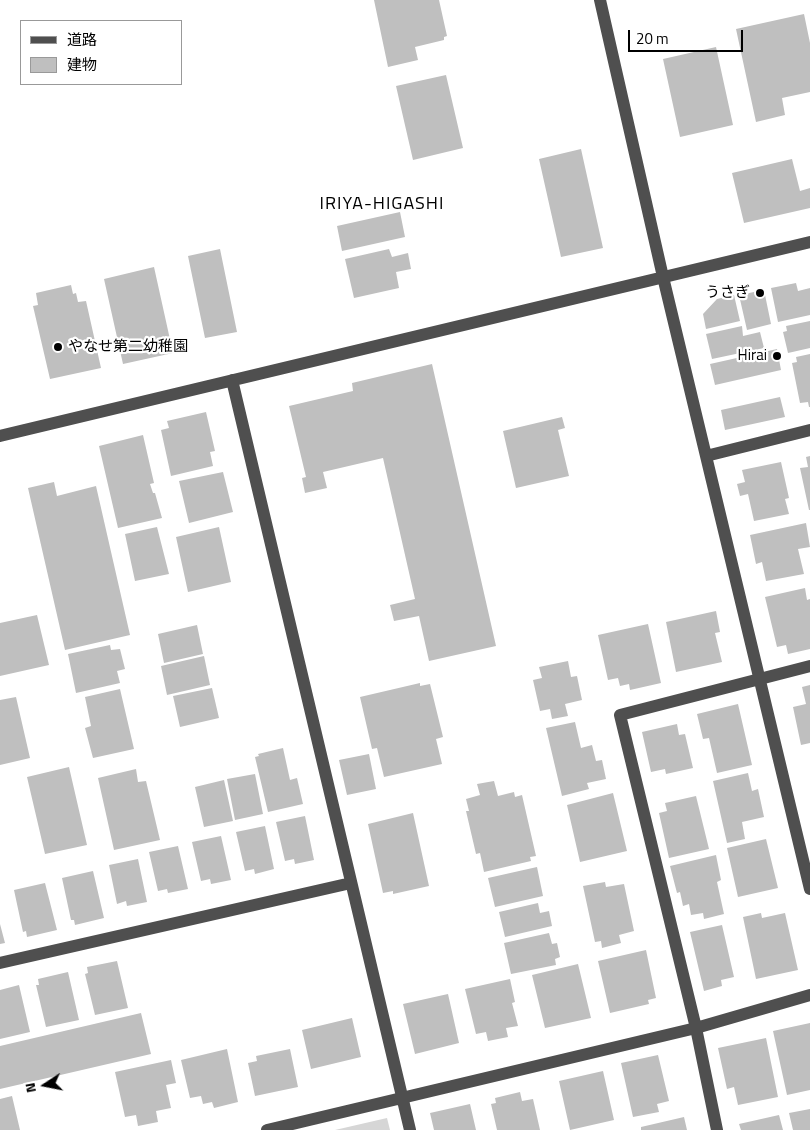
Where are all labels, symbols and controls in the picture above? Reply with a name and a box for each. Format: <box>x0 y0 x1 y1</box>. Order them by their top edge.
legend <box>20 20 182 85</box>
scale bar <box>630 20 745 52</box>
text: 20 m <box>636 27 669 50</box>
text: 道路 <box>67 28 97 51</box>
text: 建物 <box>67 53 97 76</box>
district label: IRIYA-HIGASHI <box>318 194 446 216</box>
place label: うさぎ <box>705 284 750 302</box>
marker: うさぎ <box>754 287 766 299</box>
place label: やなせ第二幼稚園 <box>68 338 188 356</box>
marker: やなせ第二幼稚園 <box>52 341 64 353</box>
place label: Hirai <box>738 347 767 365</box>
marker: Hirai <box>771 350 783 362</box>
north arrow <box>20 1060 70 1110</box>
text: N <box>19 1081 41 1095</box>

